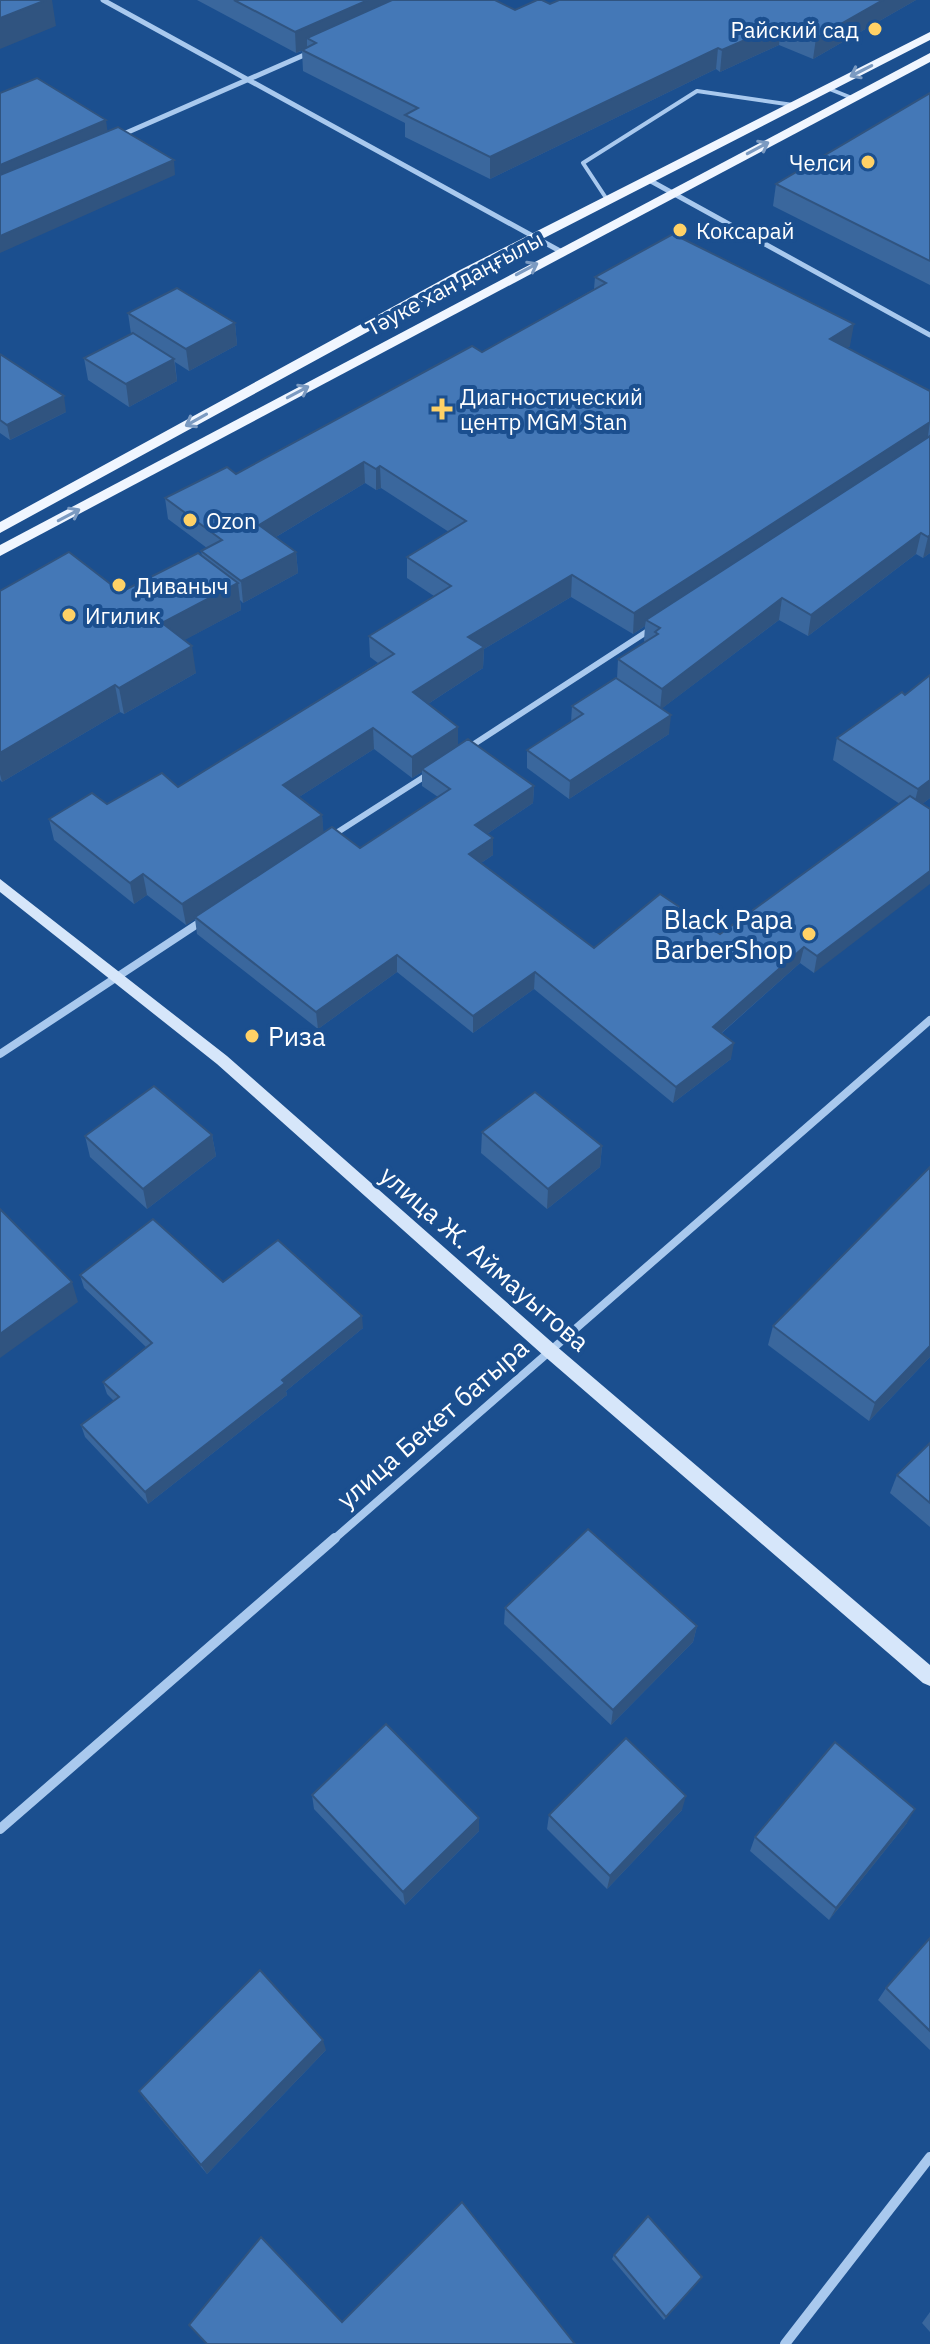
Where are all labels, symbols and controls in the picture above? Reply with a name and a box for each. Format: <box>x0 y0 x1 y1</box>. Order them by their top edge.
place label: Райский сад <box>731 15 859 44</box>
marker: Райский сад <box>866 20 884 38</box>
one-way arrow <box>849 63 873 79</box>
one-way arrow <box>745 140 769 156</box>
place label: Челси <box>789 148 852 177</box>
marker: Челси <box>859 153 877 171</box>
place label: Коксарай <box>696 216 794 245</box>
marker: Коксарай <box>671 221 689 239</box>
street label: Тәуке хан даңғылы <box>360 224 548 342</box>
one-way arrow <box>515 261 539 276</box>
place label: Диагностический центр MGM Stan <box>460 382 643 436</box>
one-way arrow <box>286 383 309 399</box>
marker: Диагностический центр MGM Stan <box>431 398 453 420</box>
one-way arrow <box>184 413 208 428</box>
one-way arrow <box>56 506 80 522</box>
place label: Ozon <box>206 506 256 535</box>
marker: Ozon <box>181 511 199 529</box>
place label: Диваныч <box>135 571 229 600</box>
marker: Диваныч <box>110 576 128 594</box>
place label: Игилик <box>85 601 161 630</box>
marker: Игилик <box>60 606 78 624</box>
place label: Black Papa BarberShop <box>654 902 793 966</box>
marker: Black Papa BarberShop <box>800 925 818 943</box>
place label: Риза <box>268 1019 326 1053</box>
marker: Риза <box>243 1027 261 1045</box>
street label: улица Ж. Аймауытова <box>373 1158 597 1359</box>
street label: улица Бекет батыра <box>329 1330 535 1516</box>

